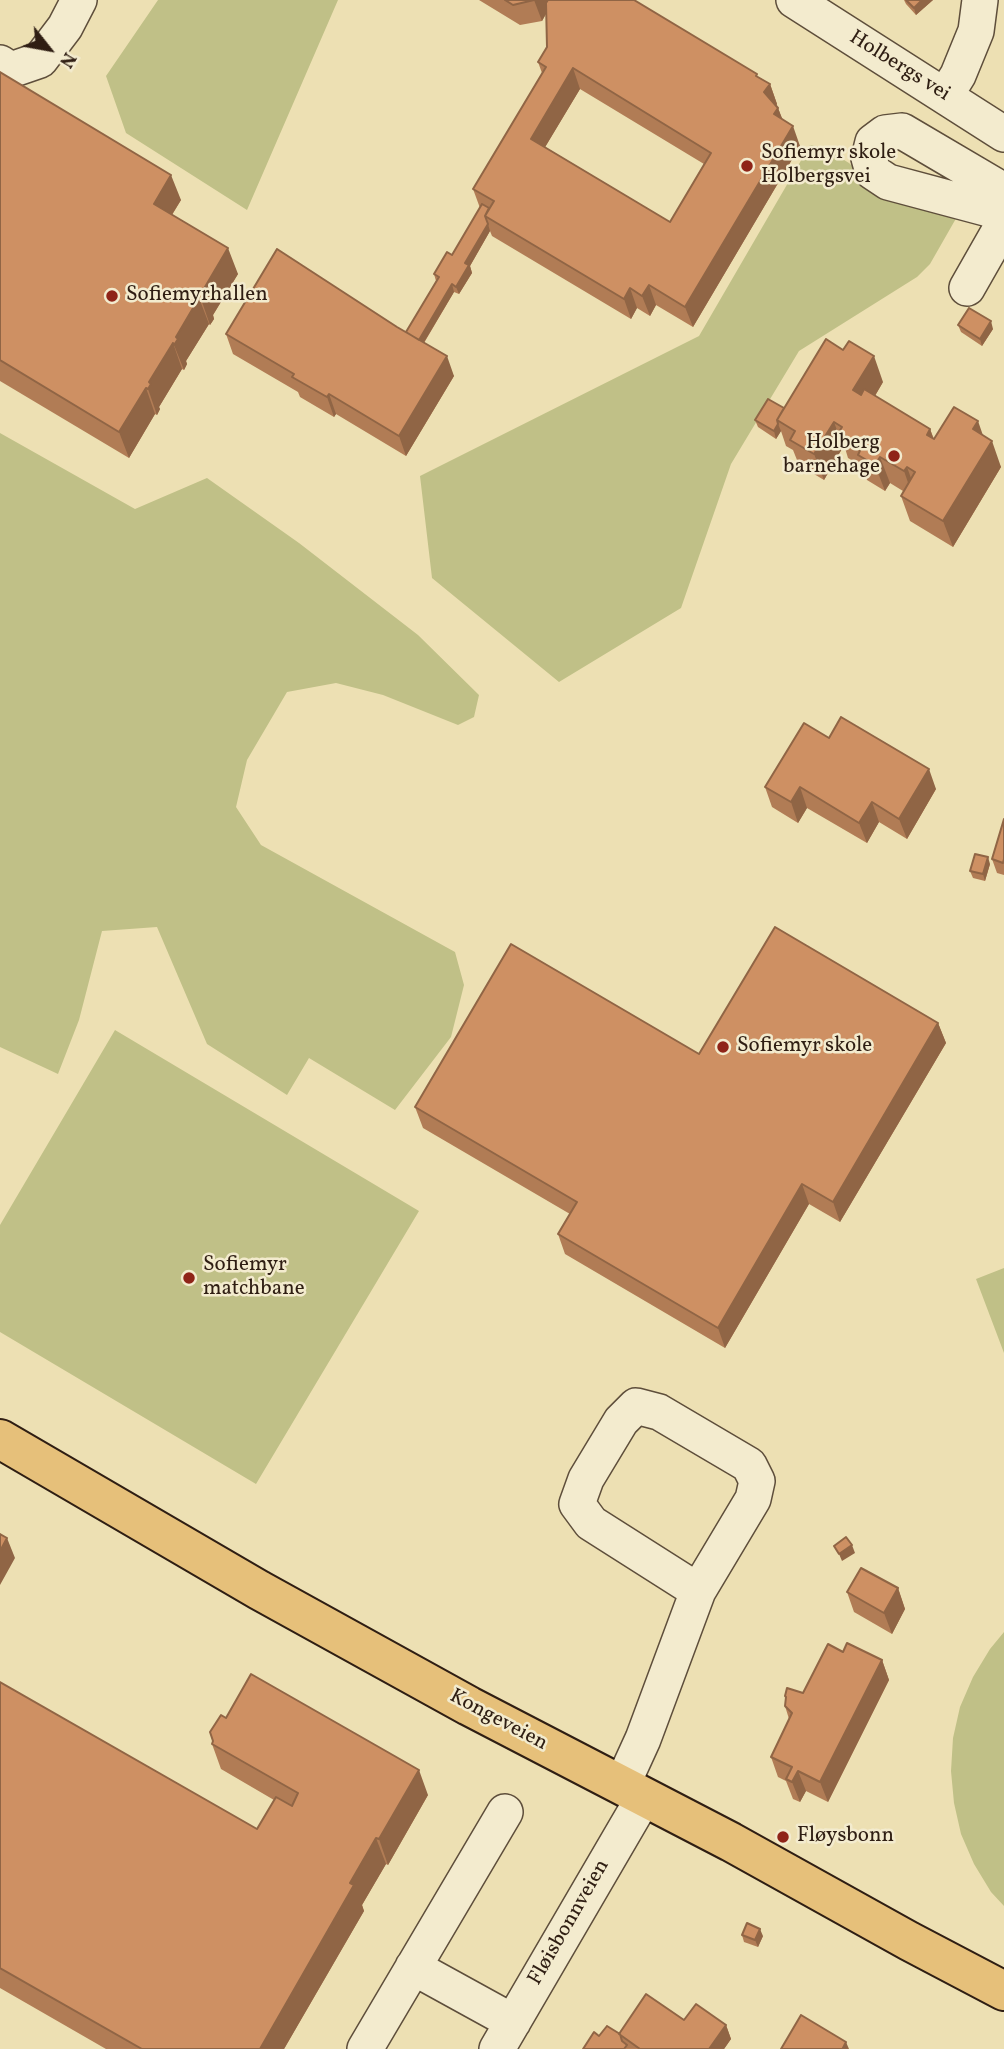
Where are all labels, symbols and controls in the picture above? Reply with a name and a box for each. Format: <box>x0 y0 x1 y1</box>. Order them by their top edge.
north arrow <box>14 14 84 84</box>
street label: Holbergs vei <box>844 26 954 108</box>
text: N <box>52 47 82 72</box>
place label: Sofiemyr skole Holbergsvei <box>761 141 896 191</box>
marker: Sofiemyr skole Holbergsvei <box>739 158 755 174</box>
place label: Sofiemyrhallen <box>126 283 268 309</box>
marker: Sofiemyrhallen <box>104 288 120 304</box>
place label: Holberg barnehage <box>783 431 880 481</box>
marker: Holberg barnehage <box>886 448 902 464</box>
place label: Sofiemyr skole <box>737 1034 872 1060</box>
marker: Sofiemyr skole <box>715 1039 731 1055</box>
place label: Sofiemyr matchbane <box>203 1253 305 1303</box>
marker: Sofiemyr matchbane <box>181 1270 197 1286</box>
street label: Kongeveien <box>445 1685 551 1757</box>
place label: Fløysbonn <box>797 1824 894 1850</box>
marker: Fløysbonn <box>775 1829 791 1845</box>
street label: Fløisbonnveien <box>524 1856 616 1990</box>

